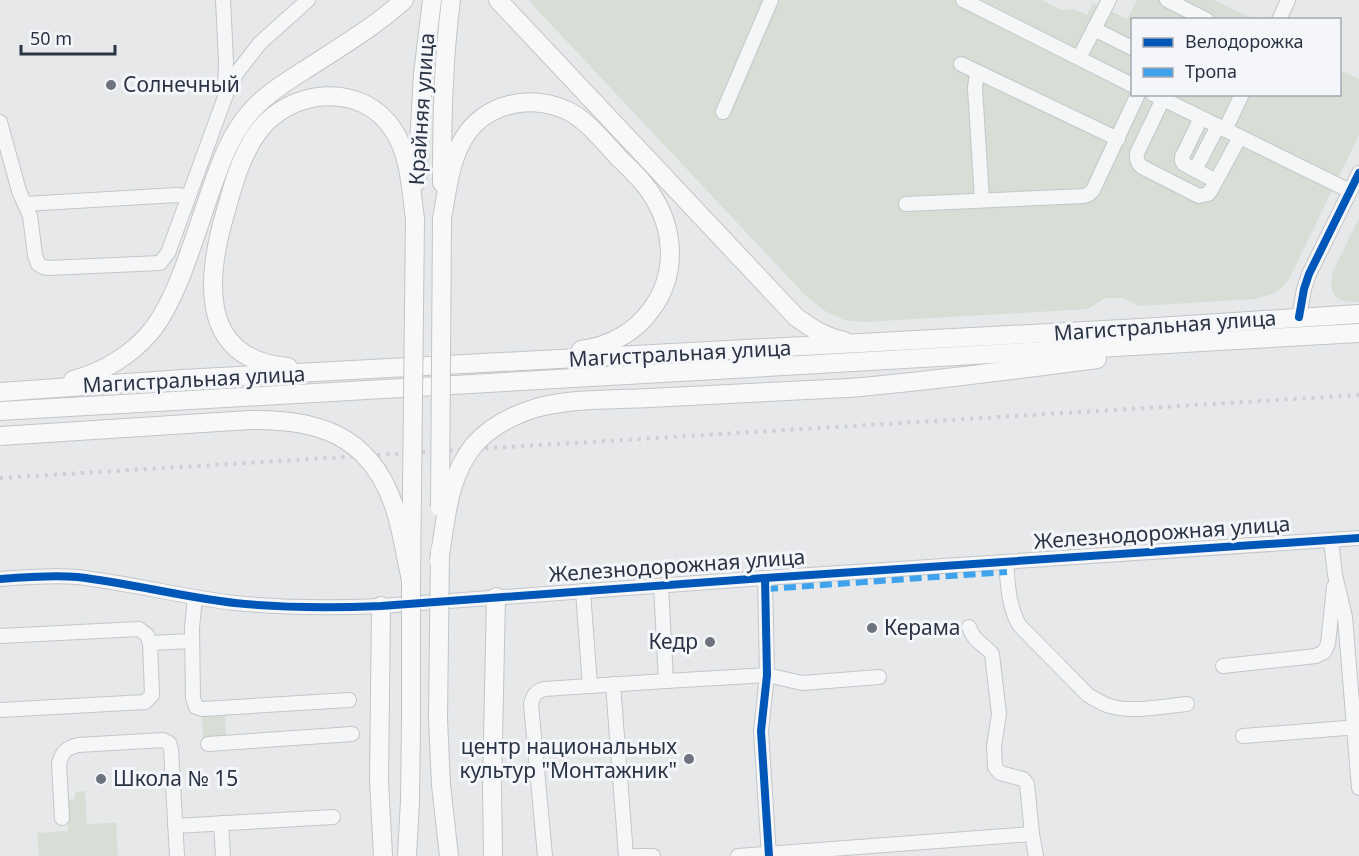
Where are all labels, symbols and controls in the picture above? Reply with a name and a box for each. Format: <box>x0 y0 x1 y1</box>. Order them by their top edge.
scale bar <box>21 18 116 56</box>
legend <box>1131 18 1341 96</box>
text: 50 m <box>30 26 72 50</box>
text: Велодорожка <box>1185 29 1303 53</box>
street label: Крайняя улица <box>402 32 440 186</box>
text: Тропа <box>1185 59 1237 83</box>
place label: Солнечный <box>123 70 240 98</box>
marker: Солнечный <box>104 78 118 92</box>
street label: Магистральная улица <box>1053 303 1277 347</box>
street label: Магистральная улица <box>568 333 792 373</box>
street label: Магистральная улица <box>82 359 306 399</box>
street label: Железнодорожная улица <box>1033 509 1291 555</box>
street label: Железнодорожная улица <box>548 542 806 588</box>
place label: Керама <box>884 613 961 641</box>
marker: Керама <box>865 621 879 635</box>
place label: Кедр <box>648 627 698 655</box>
marker: Кедр <box>703 635 717 649</box>
place label: центр национальных культур "Монтажник" <box>459 732 677 784</box>
marker: центр национальных культур "Монтажник" <box>682 752 696 766</box>
place label: Школа № 15 <box>113 764 238 792</box>
marker: Школа № 15 <box>94 772 108 786</box>

